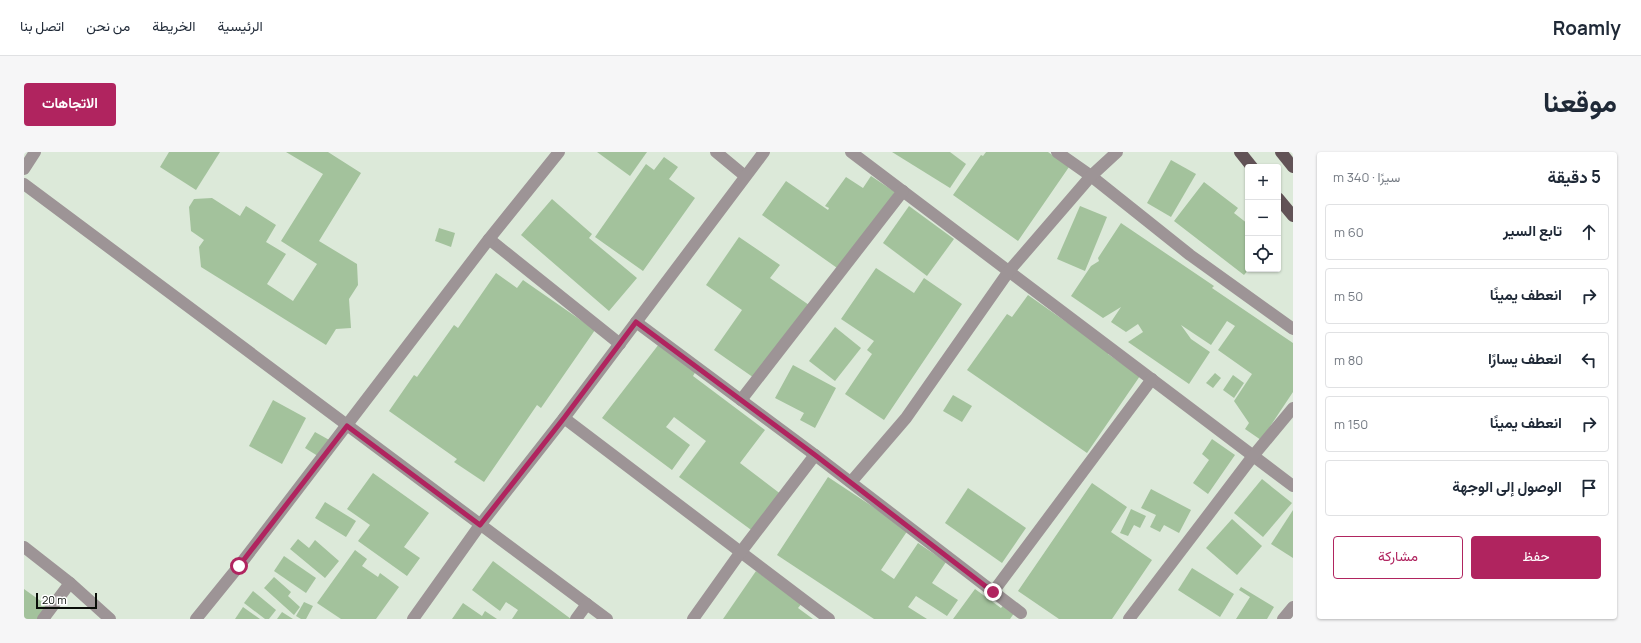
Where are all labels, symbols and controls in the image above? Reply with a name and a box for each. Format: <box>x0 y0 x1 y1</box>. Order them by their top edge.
text: Roamly <box>1553 15 1621 41</box>
text: اتصل بنا <box>20 16 64 35</box>
text: من نحن <box>86 16 130 35</box>
text: الخريطة <box>152 16 196 35</box>
text: الرئيسية <box>218 16 263 35</box>
text: موقعنا <box>1543 82 1617 120</box>
button: الاتجاهات <box>24 83 116 126</box>
map controls <box>1245 164 1281 272</box>
button: + <box>1245 164 1281 200</box>
text: 5 دقيقة <box>1548 165 1601 188</box>
text: سيرًا · 340 m <box>1333 168 1400 186</box>
button: − <box>1245 200 1281 236</box>
text: تابع السير <box>1503 220 1562 241</box>
icon: ahead <box>1578 221 1600 243</box>
text: 60 m <box>1334 223 1364 241</box>
button: locate <box>1245 236 1281 272</box>
text: انعطف يمينًا <box>1490 284 1562 305</box>
icon: right <box>1578 285 1600 307</box>
text: 50 m <box>1334 287 1363 305</box>
text: انعطف يسارًا <box>1488 348 1562 369</box>
icon: left <box>1578 349 1600 371</box>
text: 80 m <box>1334 351 1363 369</box>
text: انعطف يمينًا <box>1490 412 1562 433</box>
icon: right <box>1578 413 1600 435</box>
text: 150 m <box>1334 415 1368 433</box>
text: الوصول إلى الوجهة <box>1452 476 1562 497</box>
icon: arrive <box>1578 477 1600 499</box>
button: مشاركة <box>1333 536 1463 579</box>
button: حفظ <box>1471 536 1601 579</box>
route start <box>230 557 248 575</box>
route end <box>984 583 1002 601</box>
scale bar <box>36 591 97 610</box>
text: 20 m <box>42 592 67 607</box>

